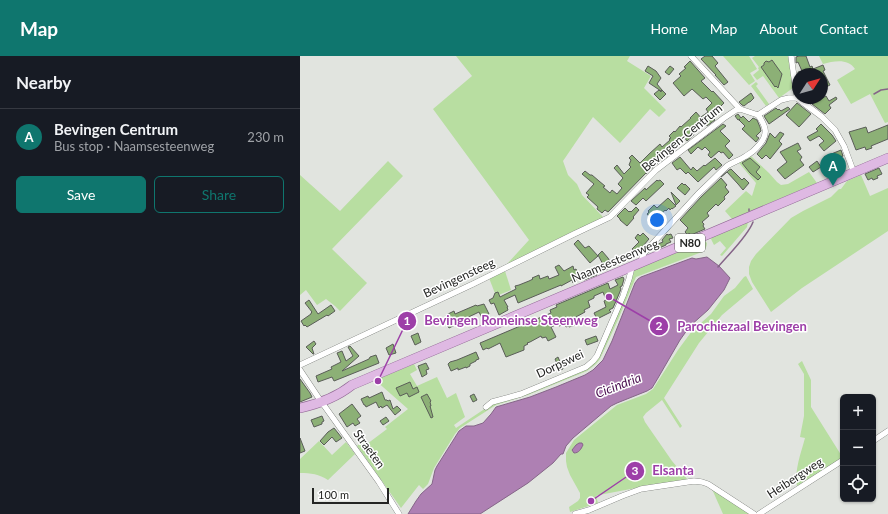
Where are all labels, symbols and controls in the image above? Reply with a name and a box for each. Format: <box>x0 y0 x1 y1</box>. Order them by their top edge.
text: Map <box>20 17 58 40</box>
text: Home <box>650 20 688 37</box>
text: Map <box>710 20 737 37</box>
text: About <box>759 20 797 37</box>
text: Contact <box>819 20 868 37</box>
north arrow <box>792 68 828 104</box>
text: Nearby <box>16 72 71 93</box>
street label: Bevingen-Centrum <box>638 100 725 175</box>
text: Bevingen Centrum <box>54 120 178 138</box>
text: A <box>24 129 34 145</box>
text: 230 m <box>247 129 284 145</box>
text: Bus stop · Naamsesteenweg <box>54 138 214 154</box>
pin: A <box>820 153 846 186</box>
button: Save <box>16 176 146 213</box>
button: Share <box>154 176 284 213</box>
your location <box>647 210 667 230</box>
road number: N80 <box>675 234 705 252</box>
street label: Naamsesteenweg <box>569 235 661 286</box>
street label: Bevingensteeg <box>421 254 497 301</box>
callout: Bevingen Romeinse Steenweg <box>397 308 606 333</box>
text: Bevingen Romeinse Steenweg <box>424 312 598 328</box>
text: 1 <box>404 313 411 328</box>
callout: Parochiezaal Bevingen <box>649 313 815 338</box>
text: 2 <box>656 318 663 333</box>
text: Parochiezaal Bevingen <box>677 318 807 334</box>
street label: Dorpswei <box>534 346 586 381</box>
water label: Cicindria <box>593 369 644 401</box>
map controls <box>840 394 876 502</box>
button: + <box>840 394 876 430</box>
street label: Straeten <box>350 426 389 471</box>
button: − <box>840 430 876 466</box>
street label: Heibergweg <box>764 454 825 501</box>
callout: Elsanta <box>625 458 702 483</box>
text: Elsanta <box>652 462 694 478</box>
text: 3 <box>632 463 639 478</box>
button: locate <box>840 466 876 502</box>
scale bar <box>312 486 389 505</box>
text: 100 m <box>318 488 349 501</box>

